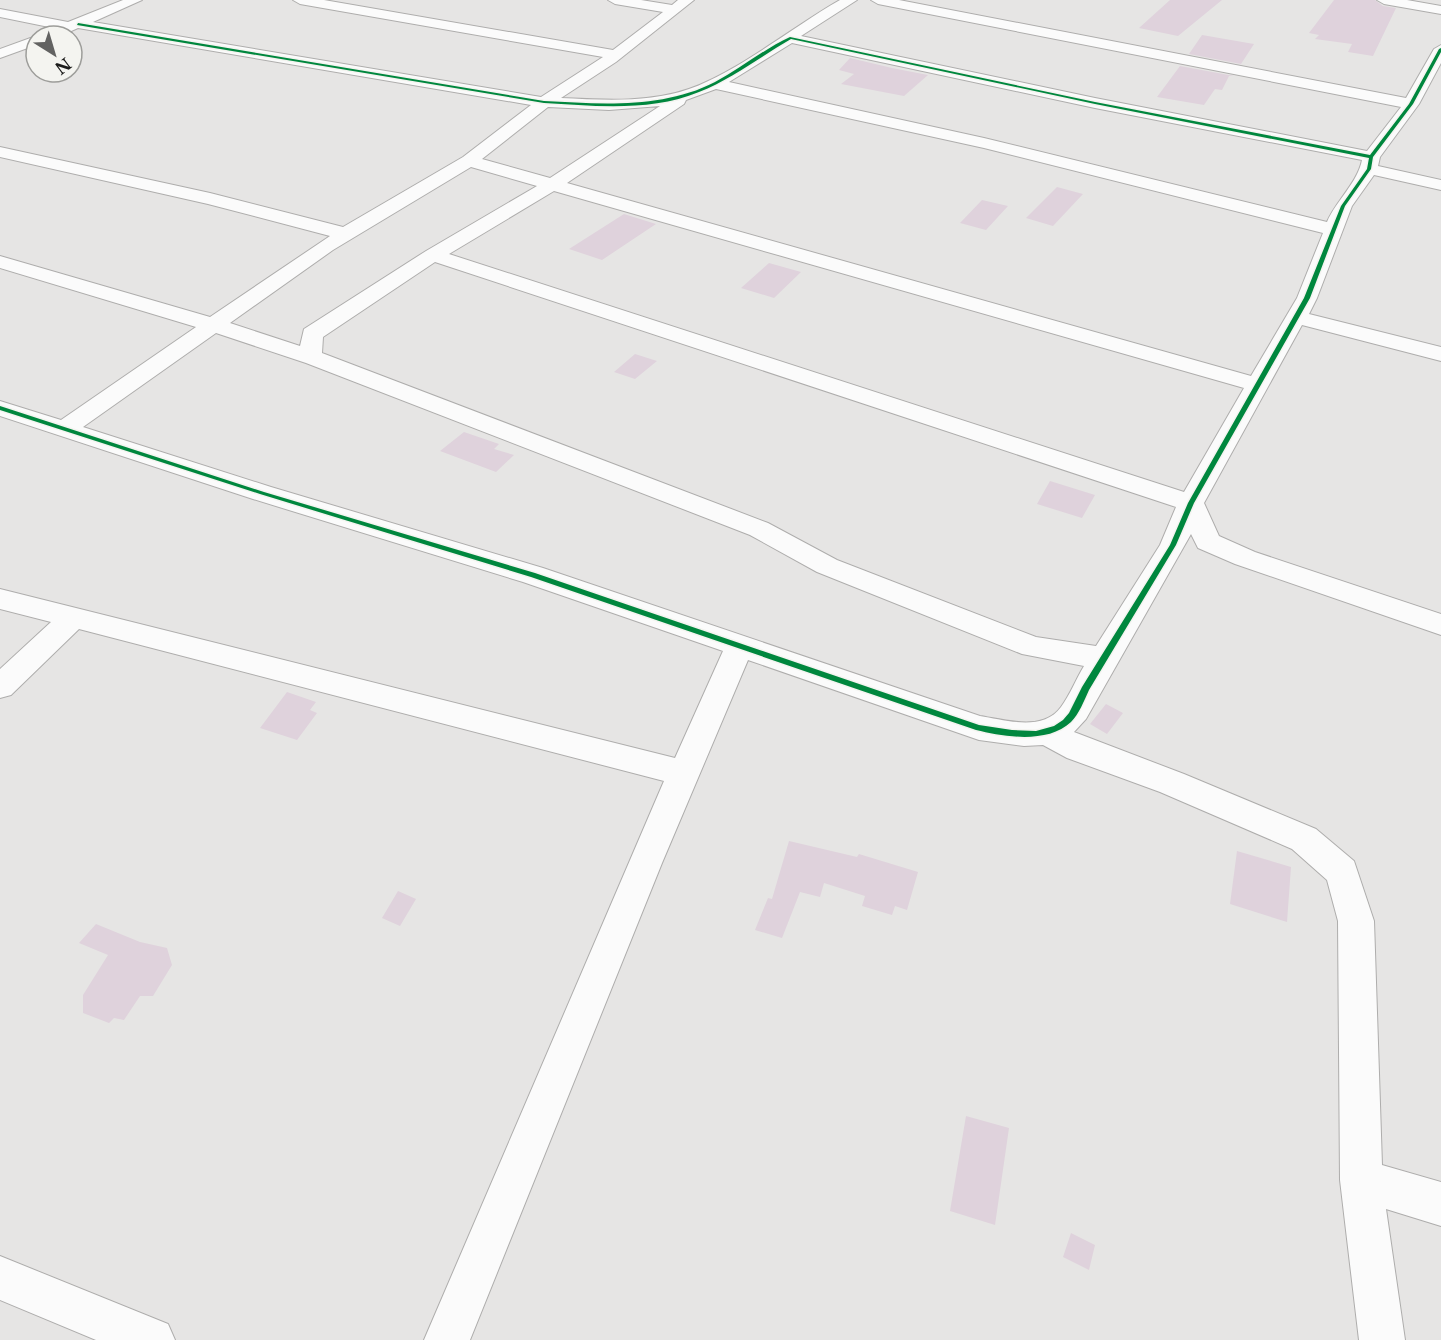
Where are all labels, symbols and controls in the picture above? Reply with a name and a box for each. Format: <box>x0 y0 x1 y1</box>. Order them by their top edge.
north arrow <box>24 24 84 84</box>
text: N <box>51 53 75 78</box>

